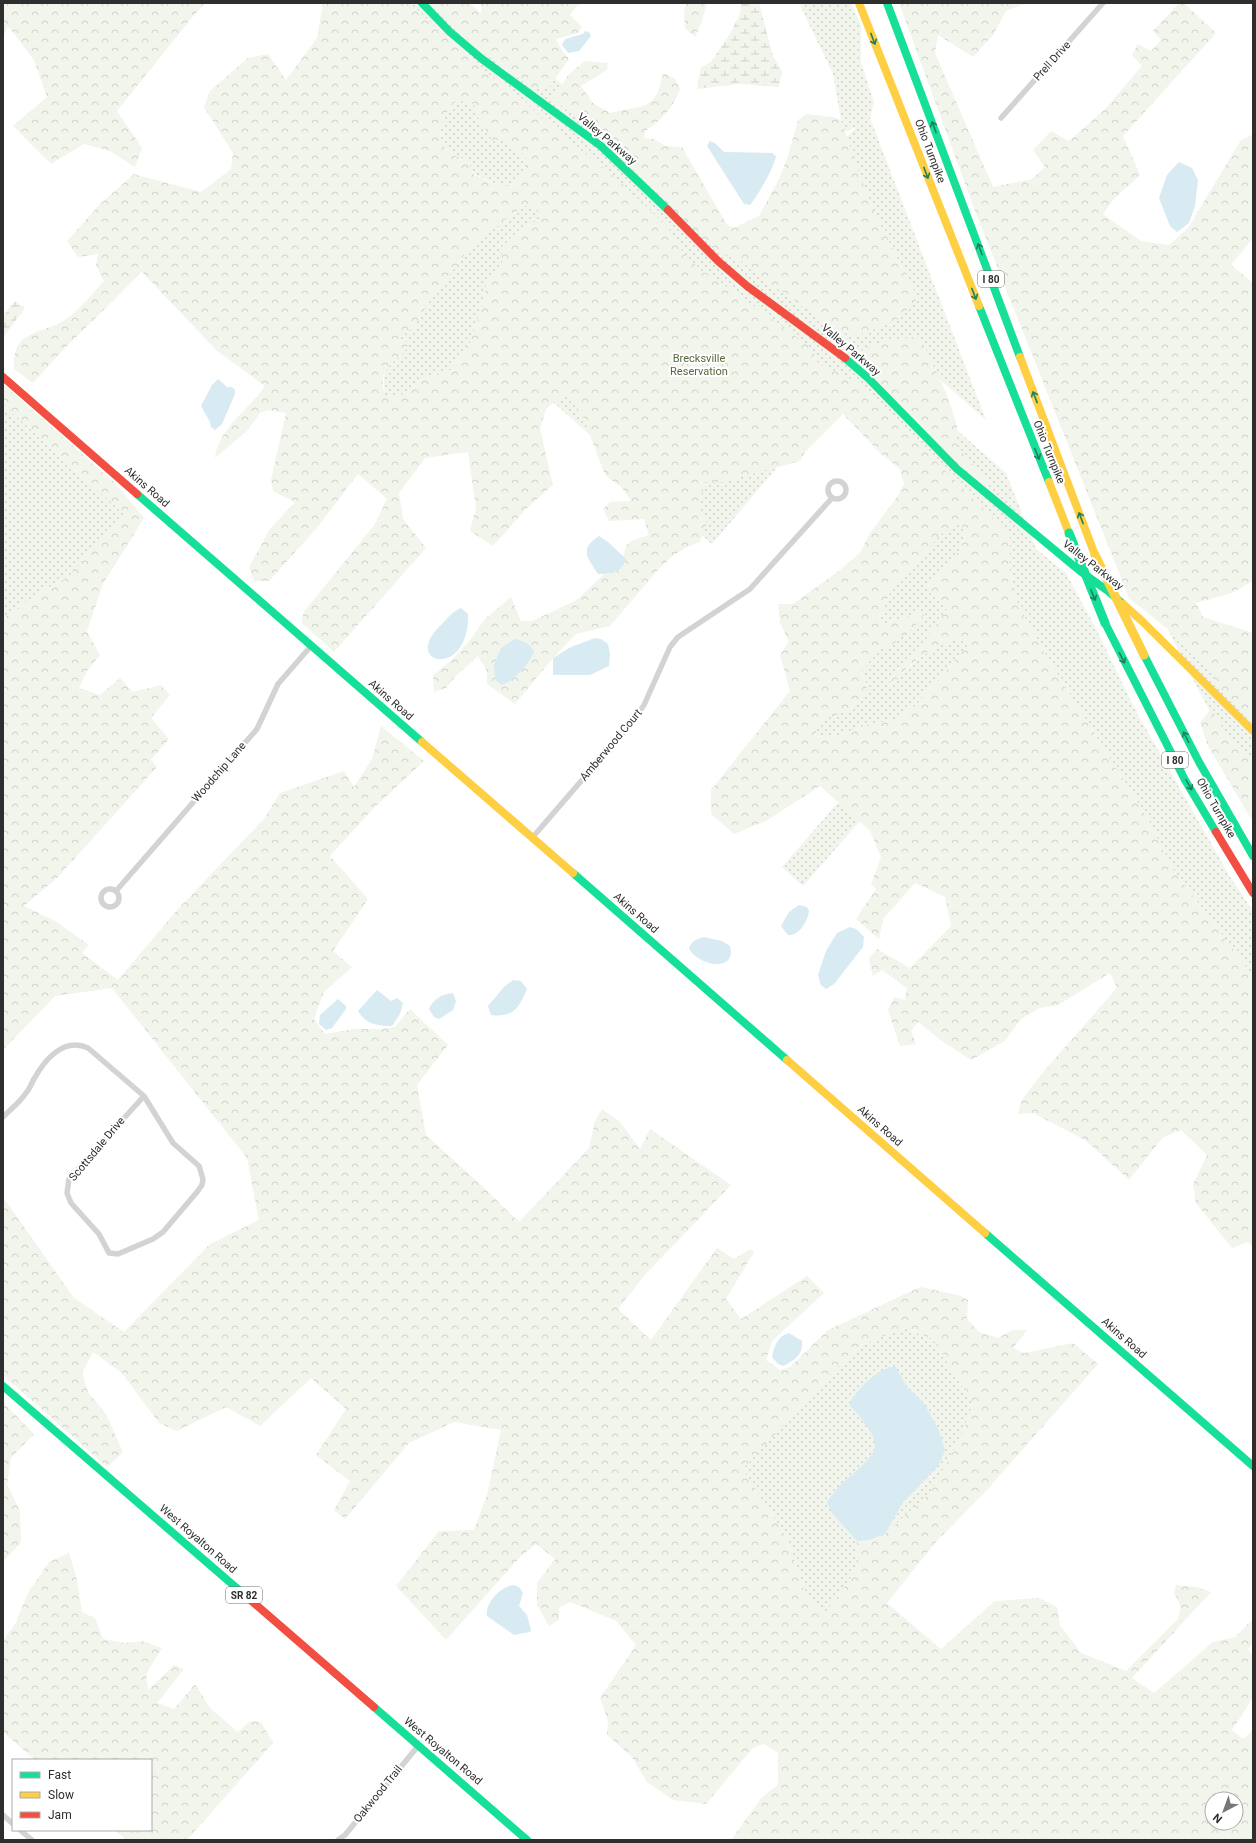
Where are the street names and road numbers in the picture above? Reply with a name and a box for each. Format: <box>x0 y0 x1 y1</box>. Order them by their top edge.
street label: Prell Drive <box>1031 38 1073 84</box>
street label: Valley Parkway <box>575 110 640 168</box>
street label: Ohio Turnpike <box>912 117 948 185</box>
road number: I 80 <box>978 271 1004 287</box>
street label: Valley Parkway <box>819 321 884 379</box>
street label: Ohio Turnpike <box>1030 418 1068 486</box>
street label: Akins Road <box>122 464 172 510</box>
street label: Valley Parkway <box>1060 537 1127 593</box>
street label: Akins Road <box>366 677 416 723</box>
street label: Amberwood Court <box>577 706 645 783</box>
street label: Woodchip Lane <box>189 739 249 805</box>
road number: I 80 <box>1162 752 1188 768</box>
street label: Ohio Turnpike <box>1194 776 1238 840</box>
street label: Akins Road <box>611 890 661 936</box>
street label: Akins Road <box>855 1103 905 1149</box>
street label: Scottsdale Drive <box>66 1114 128 1184</box>
street label: Akins Road <box>1099 1315 1149 1361</box>
street label: West Royalton Road <box>157 1502 239 1576</box>
road number: SR 82 <box>226 1587 262 1603</box>
street label: West Royalton Road <box>401 1715 485 1787</box>
street label: Oakwood Trail <box>351 1763 405 1825</box>

